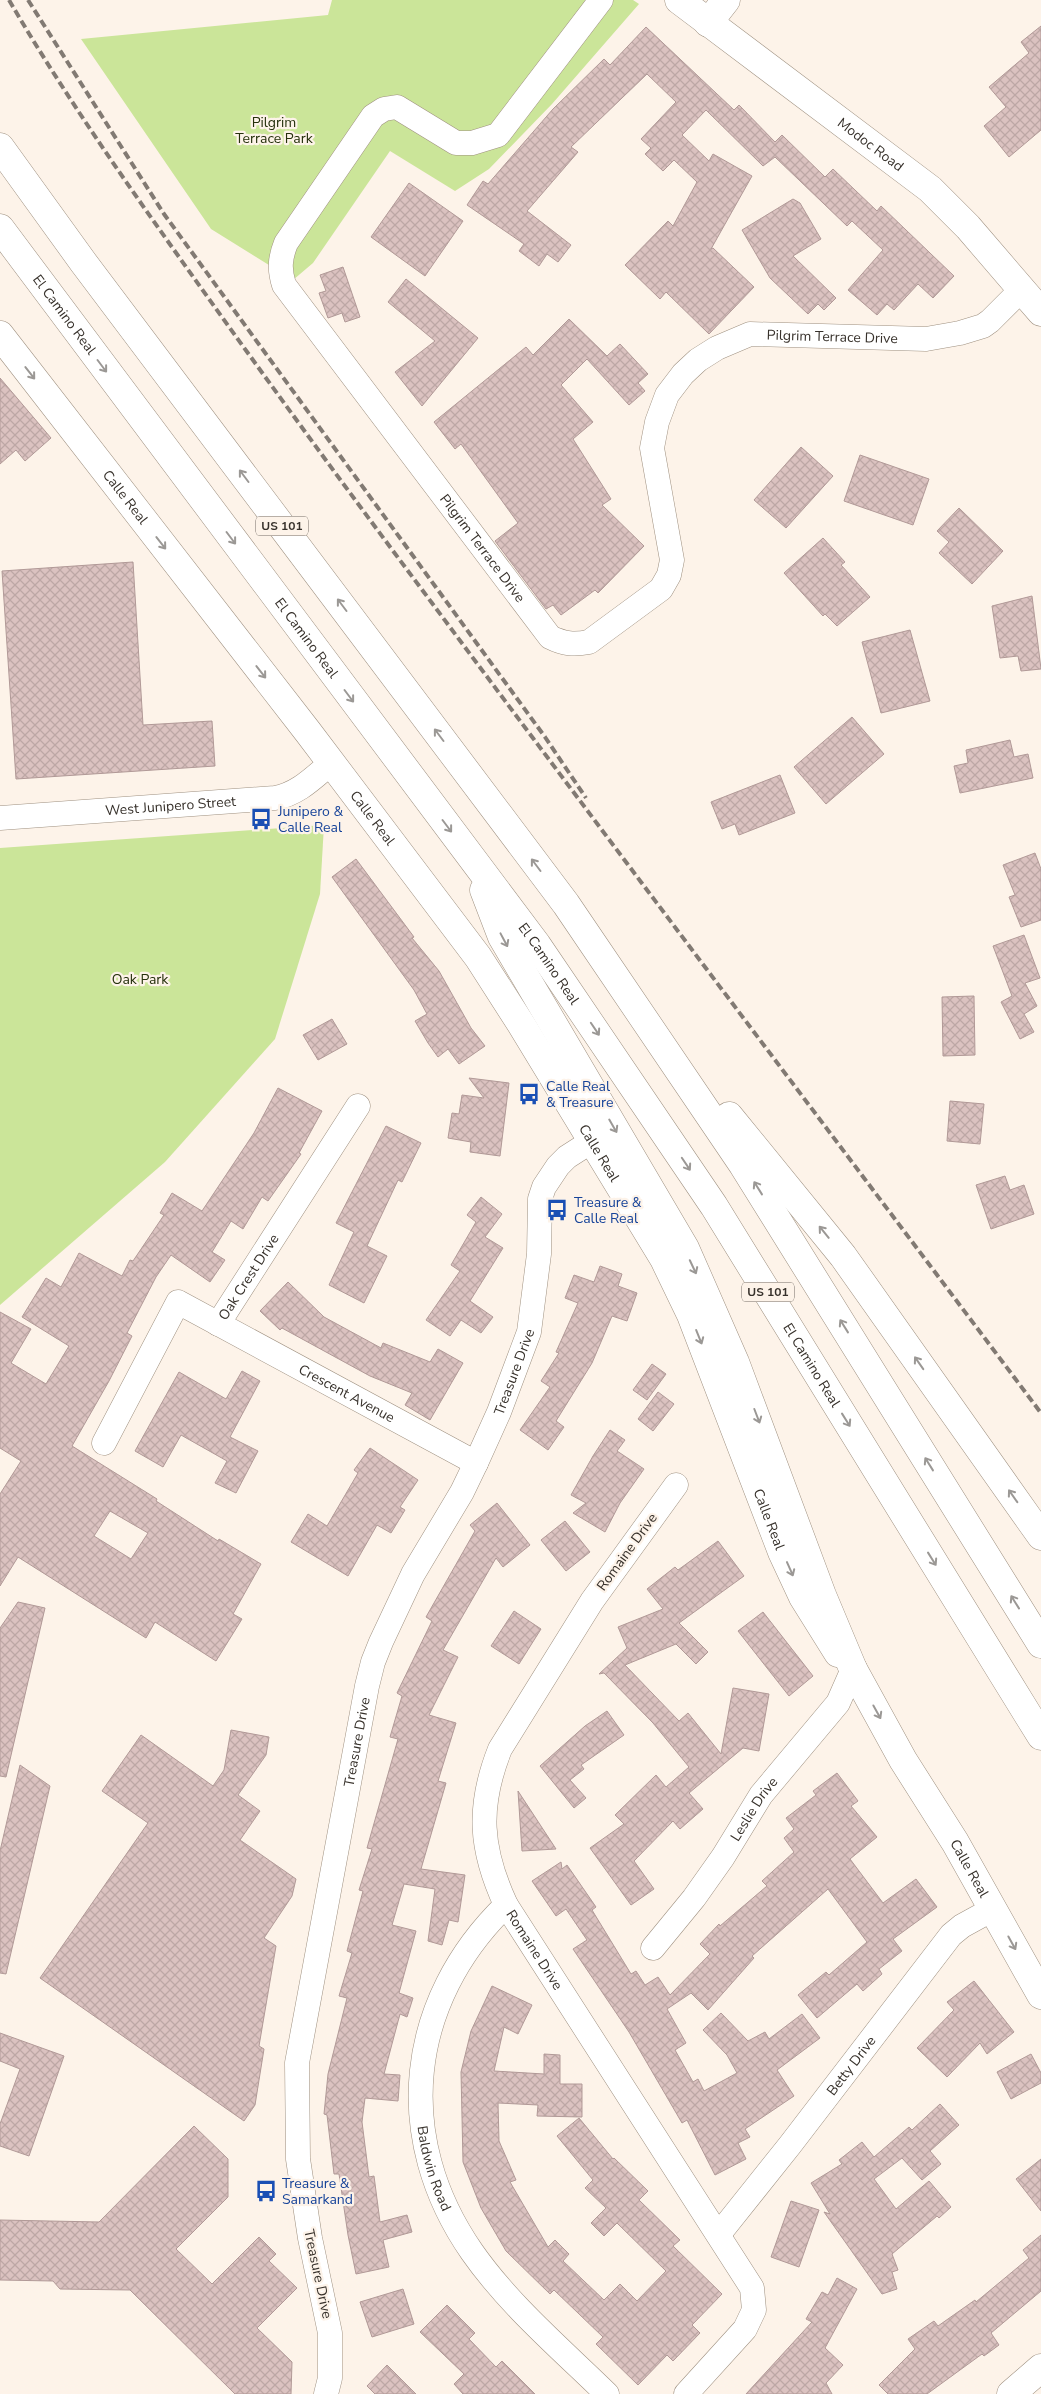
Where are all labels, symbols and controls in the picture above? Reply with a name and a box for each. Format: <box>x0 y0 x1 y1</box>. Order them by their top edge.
park label: Pilgrim Terrace Park <box>235 113 314 148</box>
street label: Modoc Road <box>834 113 908 176</box>
street label: El Camino Real <box>29 271 101 359</box>
street label: Pilgrim Terrace Drive <box>766 325 898 348</box>
one-way arrow <box>96 359 107 372</box>
one-way arrow <box>24 367 35 380</box>
street label: Calle Real <box>98 466 153 529</box>
one-way arrow <box>239 469 249 483</box>
street label: Pilgrim Terrace Drive <box>436 490 530 606</box>
road number: US 101 <box>256 516 308 536</box>
one-way arrow <box>225 531 236 544</box>
one-way arrow <box>156 537 167 550</box>
street label: El Camino Real <box>271 594 344 682</box>
one-way arrow <box>336 599 347 612</box>
one-way arrow <box>256 665 266 679</box>
one-way arrow <box>344 689 354 703</box>
one-way arrow <box>434 728 444 742</box>
street label: Calle Real <box>346 786 400 850</box>
street label: West Junipero Street <box>105 791 237 820</box>
place label: Junipero & Calle Real <box>277 802 344 837</box>
bus stop icon: Junipero & Calle Real <box>248 806 274 832</box>
one-way arrow <box>441 819 452 832</box>
one-way arrow <box>531 859 542 872</box>
street label: El Camino Real <box>514 919 585 1009</box>
one-way arrow <box>499 933 509 948</box>
park label: Oak Park <box>112 970 169 989</box>
one-way arrow <box>590 1022 601 1036</box>
place label: Calle Real & Treasure <box>546 1077 613 1112</box>
bus stop icon: Calle Real & Treasure <box>516 1081 542 1107</box>
one-way arrow <box>608 1118 618 1132</box>
street label: Calle Real <box>575 1121 625 1186</box>
one-way arrow <box>681 1156 691 1170</box>
one-way arrow <box>753 1182 763 1196</box>
place label: Treasure & Calle Real <box>574 1193 642 1228</box>
bus stop icon: Treasure & Calle Real <box>544 1197 570 1223</box>
one-way arrow <box>818 1226 829 1239</box>
street label: Oak Crest Drive <box>214 1230 283 1324</box>
one-way arrow <box>689 1259 699 1274</box>
road number: US 101 <box>742 1282 794 1301</box>
street label: El Camino Real <box>779 1319 846 1411</box>
one-way arrow <box>838 1320 848 1334</box>
street label: Treasure Drive <box>489 1326 539 1418</box>
one-way arrow <box>695 1329 705 1344</box>
one-way arrow <box>914 1357 924 1371</box>
street label: Crescent Avenue <box>295 1359 398 1427</box>
one-way arrow <box>753 1408 762 1424</box>
one-way arrow <box>842 1413 852 1427</box>
one-way arrow <box>924 1458 934 1472</box>
street label: Calle Real <box>749 1486 790 1553</box>
one-way arrow <box>1008 1489 1018 1503</box>
street label: Romaine Drive <box>592 1509 662 1595</box>
one-way arrow <box>927 1551 937 1565</box>
one-way arrow <box>786 1562 796 1577</box>
one-way arrow <box>1010 1596 1020 1610</box>
street label: Treasure Drive <box>339 1696 374 1788</box>
one-way arrow <box>872 1705 882 1720</box>
street label: Leslie Drive <box>726 1773 782 1845</box>
street label: Calle Real <box>946 1836 994 1902</box>
street label: Romaine Drive <box>502 1906 567 1993</box>
one-way arrow <box>1007 1935 1017 1950</box>
street label: Betty Drive <box>822 2032 880 2099</box>
street label: Baldwin Road <box>413 2124 456 2214</box>
place label: Treasure & Samarkand <box>282 2174 353 2209</box>
bus stop icon: Treasure & Samarkand <box>253 2178 279 2204</box>
street label: Treasure Drive <box>299 2228 337 2320</box>

